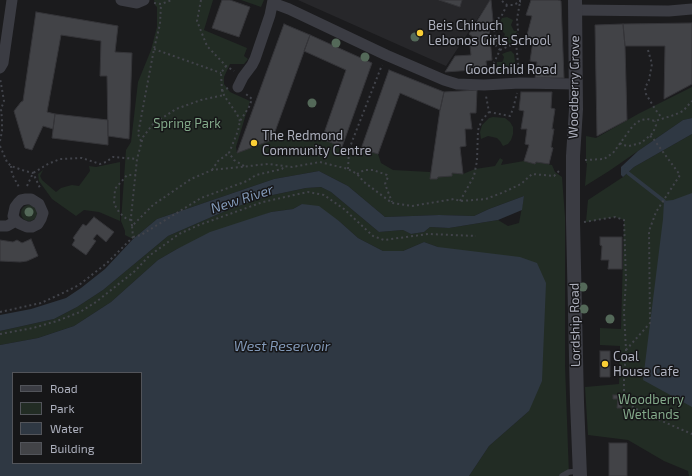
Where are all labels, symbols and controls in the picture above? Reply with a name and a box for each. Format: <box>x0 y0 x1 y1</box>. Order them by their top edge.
place label: Beis Chinuch Lebonos Girls School <box>428 18 551 49</box>
marker: Beis Chinuch Lebonos Girls School <box>415 28 425 38</box>
street label: Woodberry Grove <box>565 35 583 139</box>
street label: Goodchild Road <box>465 62 557 78</box>
park label: Spring Park <box>153 116 221 132</box>
place label: The Redmond Community Centre <box>262 128 371 159</box>
marker: The Redmond Community Centre <box>249 138 259 148</box>
water label: New River <box>208 181 276 217</box>
street label: Lordship Road <box>566 283 584 367</box>
water label: West Reservoir <box>234 338 330 354</box>
place label: Coal House Cafe <box>613 349 679 380</box>
marker: Coal House Cafe <box>600 359 610 369</box>
legend <box>12 372 142 464</box>
text: Road <box>50 381 78 395</box>
park label: Woodberry Wetlands <box>618 392 684 423</box>
text: Park <box>50 401 75 415</box>
text: Water <box>50 421 84 435</box>
text: Building <box>50 441 94 455</box>

